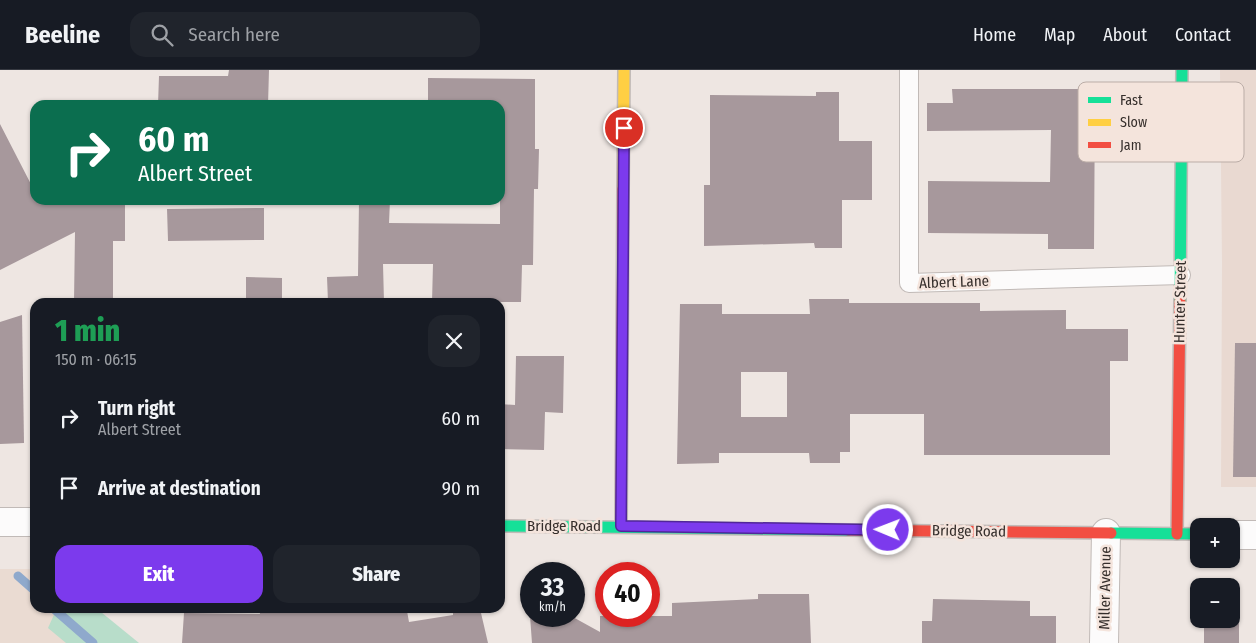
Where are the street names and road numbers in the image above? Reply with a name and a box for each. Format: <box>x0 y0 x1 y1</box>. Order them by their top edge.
street label: Hunter Street <box>1170 260 1190 343</box>
street label: Albert Lane <box>919 272 989 292</box>
street label: Bridge Road <box>527 517 601 535</box>
street label: Bridge Road <box>932 521 1006 541</box>
street label: Miller Avenue <box>1095 546 1115 630</box>

